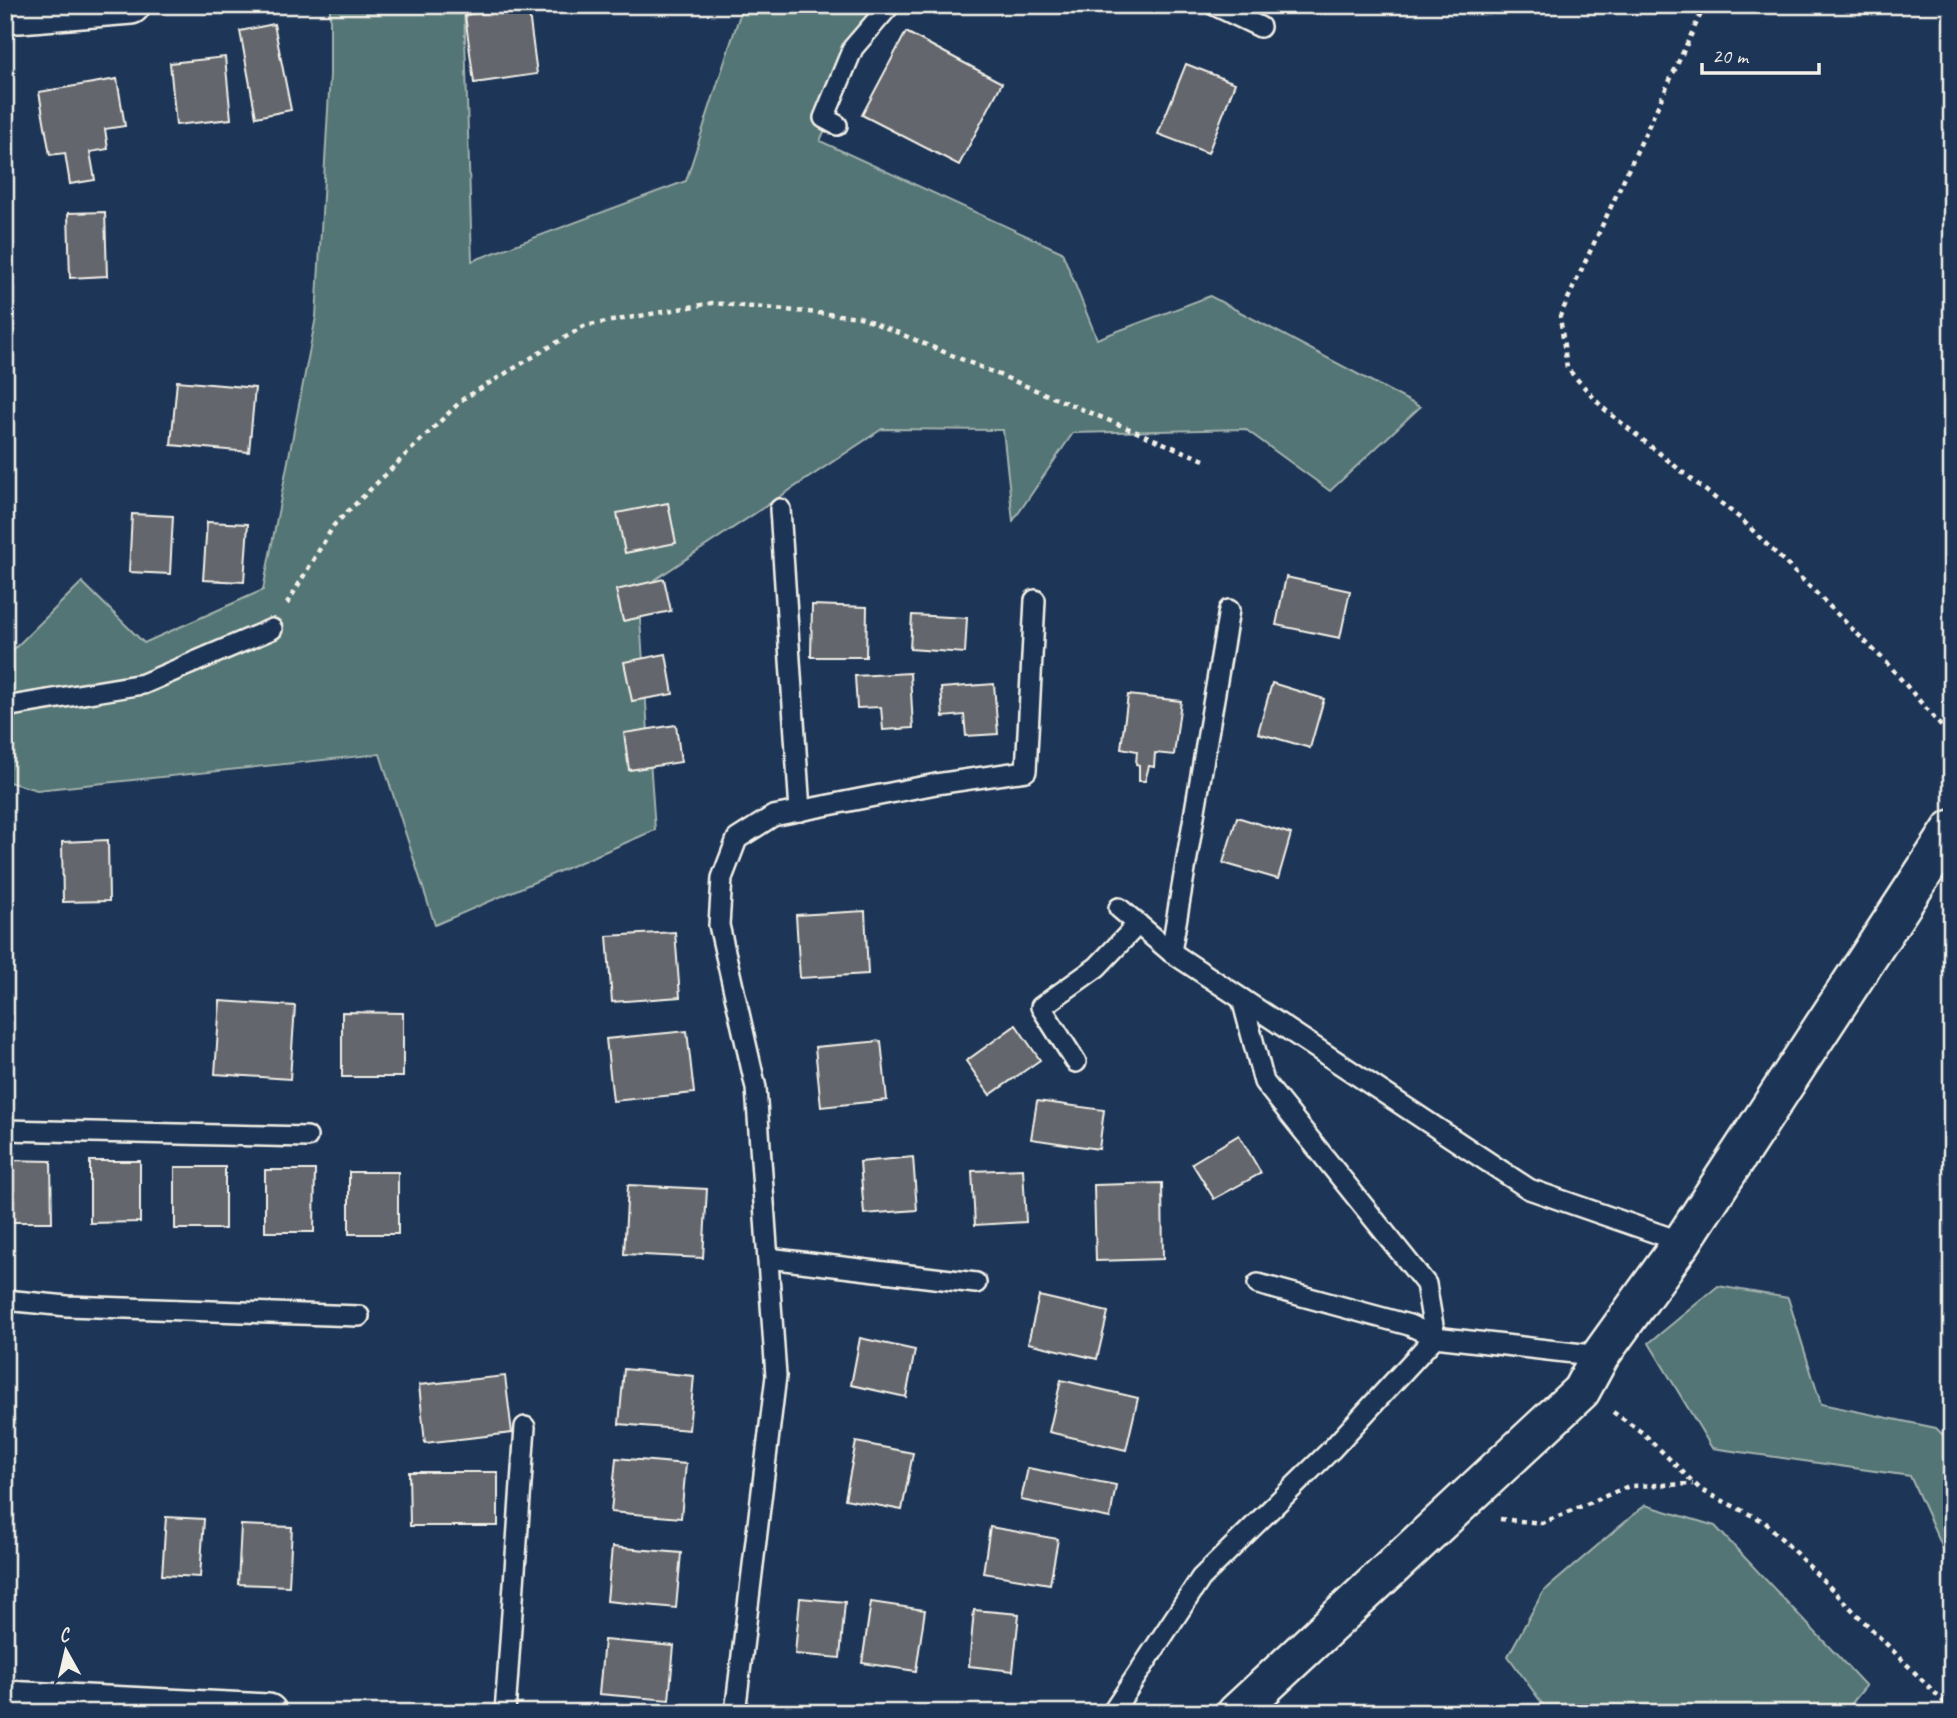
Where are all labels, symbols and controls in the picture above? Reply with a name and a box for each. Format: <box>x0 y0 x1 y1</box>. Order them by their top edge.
scale bar <box>1702 32 1819 76</box>
text: 20 m <box>1712 43 1750 69</box>
north arrow <box>32 1616 102 1686</box>
text: С <box>57 1622 73 1648</box>

